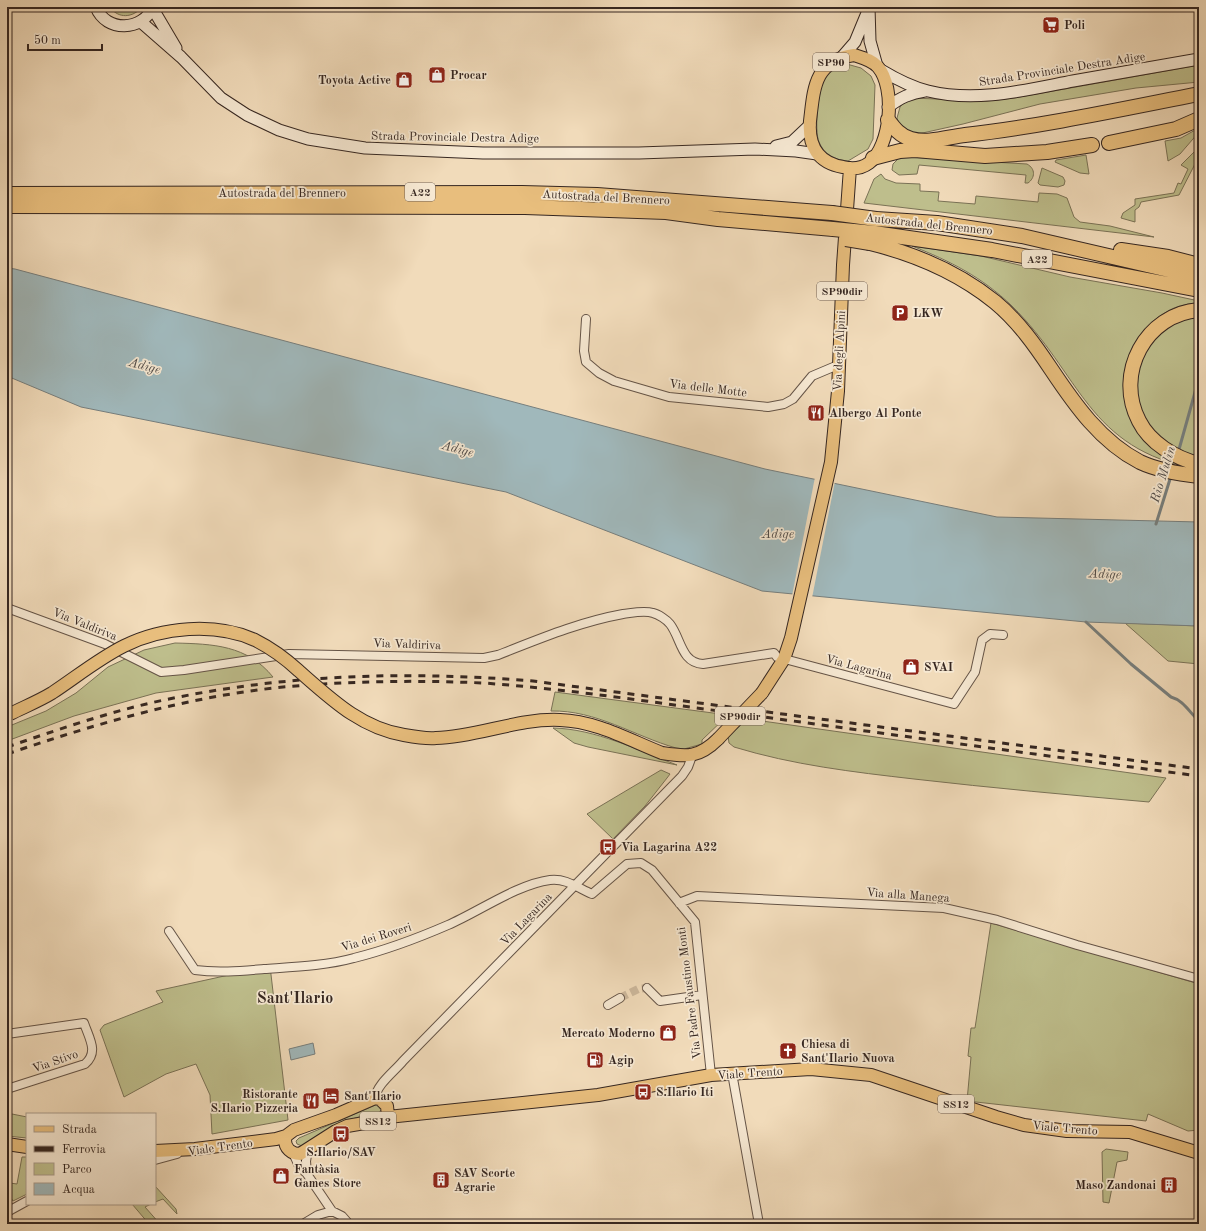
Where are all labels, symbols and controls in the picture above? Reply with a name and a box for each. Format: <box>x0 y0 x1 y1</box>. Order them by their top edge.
supermarket icon: Poli <box>1041 15 1061 35</box>
place label: Poli <box>1064 20 1086 32</box>
scale bar <box>28 26 102 52</box>
text: 50 m <box>34 34 61 47</box>
street label: Strada Provinciale Destra Adige <box>978 51 1147 89</box>
road number: SP90 <box>813 53 849 71</box>
shop icon: Procar <box>427 65 447 85</box>
shop icon: Toyota Active <box>394 70 414 90</box>
place label: Procar <box>450 70 487 82</box>
place label: Toyota Active <box>318 75 391 87</box>
street label: Strada Provinciale Destra Adige <box>371 131 540 145</box>
road number: A22 <box>405 183 435 201</box>
street label: Autostrada del Brennero <box>218 188 346 200</box>
street label: Autostrada del Brennero <box>542 189 670 207</box>
street label: Autostrada del Brennero <box>865 212 993 238</box>
road number: A22 <box>1022 250 1052 268</box>
road number: SP90dir <box>817 282 867 300</box>
parking icon: LKW <box>890 303 910 323</box>
place label: LKW <box>913 308 943 320</box>
street label: Via degli Alpini <box>832 310 848 392</box>
water label: Adige <box>126 356 162 377</box>
street label: Via delle Motte <box>668 378 748 400</box>
restaurant icon: Albergo Al Ponte <box>806 403 826 423</box>
place label: Albergo Al Ponte <box>829 408 922 420</box>
water label: Adige <box>439 439 475 460</box>
water label: Rio Mulin <box>1148 444 1178 505</box>
water label: Adige <box>761 528 794 541</box>
water label: Adige <box>1087 567 1121 582</box>
street label: Via Valdiriva <box>51 607 119 643</box>
street label: Via Valdiriva <box>373 638 441 652</box>
street label: Via Lagarina <box>824 653 893 683</box>
shop icon: SVAI <box>901 657 921 677</box>
place label: SVAI <box>924 662 953 674</box>
road number: SP90dir <box>715 707 765 725</box>
bus stop icon: Via Lagarina A22 <box>598 837 618 857</box>
place label: Via Lagarina A22 <box>621 842 717 854</box>
street label: Via alla Manega <box>866 887 950 905</box>
street label: Via Lagarina <box>499 891 555 948</box>
street label: Via dei Roveri <box>340 922 413 954</box>
street label: Via Padre Faustino Monti <box>676 926 704 1060</box>
district label: Sant'Ilario <box>257 991 333 1007</box>
shop icon: Mercato Moderno <box>658 1023 678 1043</box>
place label: Mercato Moderno <box>561 1028 655 1040</box>
place label: Chiesa di Sant'Ilario Nuova <box>801 1039 895 1065</box>
church icon: Chiesa di Sant'Ilario Nuova <box>778 1041 798 1061</box>
street label: Via Stivo <box>31 1048 80 1075</box>
fuel station icon: Agip <box>585 1050 605 1070</box>
place label: Agip <box>608 1055 634 1067</box>
street label: Viale Trento <box>717 1066 783 1082</box>
bus stop icon: S.Ilario Iti <box>633 1082 653 1102</box>
hotel icon: Sant'Ilario <box>321 1086 341 1106</box>
place label: S.Ilario Iti <box>656 1087 714 1099</box>
place label: Ristorante S.Ilario Pizzeria <box>210 1089 298 1115</box>
restaurant icon: Ristorante S.Ilario Pizzeria <box>301 1091 321 1111</box>
place label: Sant'Ilario <box>344 1091 401 1103</box>
road number: SS12 <box>938 1095 974 1113</box>
road number: SS12 <box>360 1112 396 1130</box>
legend <box>26 1113 156 1205</box>
street label: Viale Trento <box>1032 1120 1098 1138</box>
text: Strada <box>62 1124 97 1136</box>
bus stop icon: S.Ilario/SAV <box>331 1124 351 1144</box>
street label: Viale Trento <box>187 1137 254 1159</box>
text: Ferrovia <box>62 1144 106 1156</box>
place label: S.Ilario/SAV <box>306 1147 376 1159</box>
text: Parco <box>62 1164 92 1176</box>
place label: Fantàsia Games Store <box>294 1164 362 1190</box>
shop icon: Fantàsia Games Store <box>271 1166 291 1186</box>
place label: SAV Scorte Agrarie <box>454 1168 515 1194</box>
building icon: SAV Scorte Agrarie <box>431 1170 451 1190</box>
building icon: Maso Zandonai <box>1159 1175 1179 1195</box>
place label: Maso Zandonai <box>1075 1180 1156 1192</box>
text: Acqua <box>62 1184 95 1196</box>

